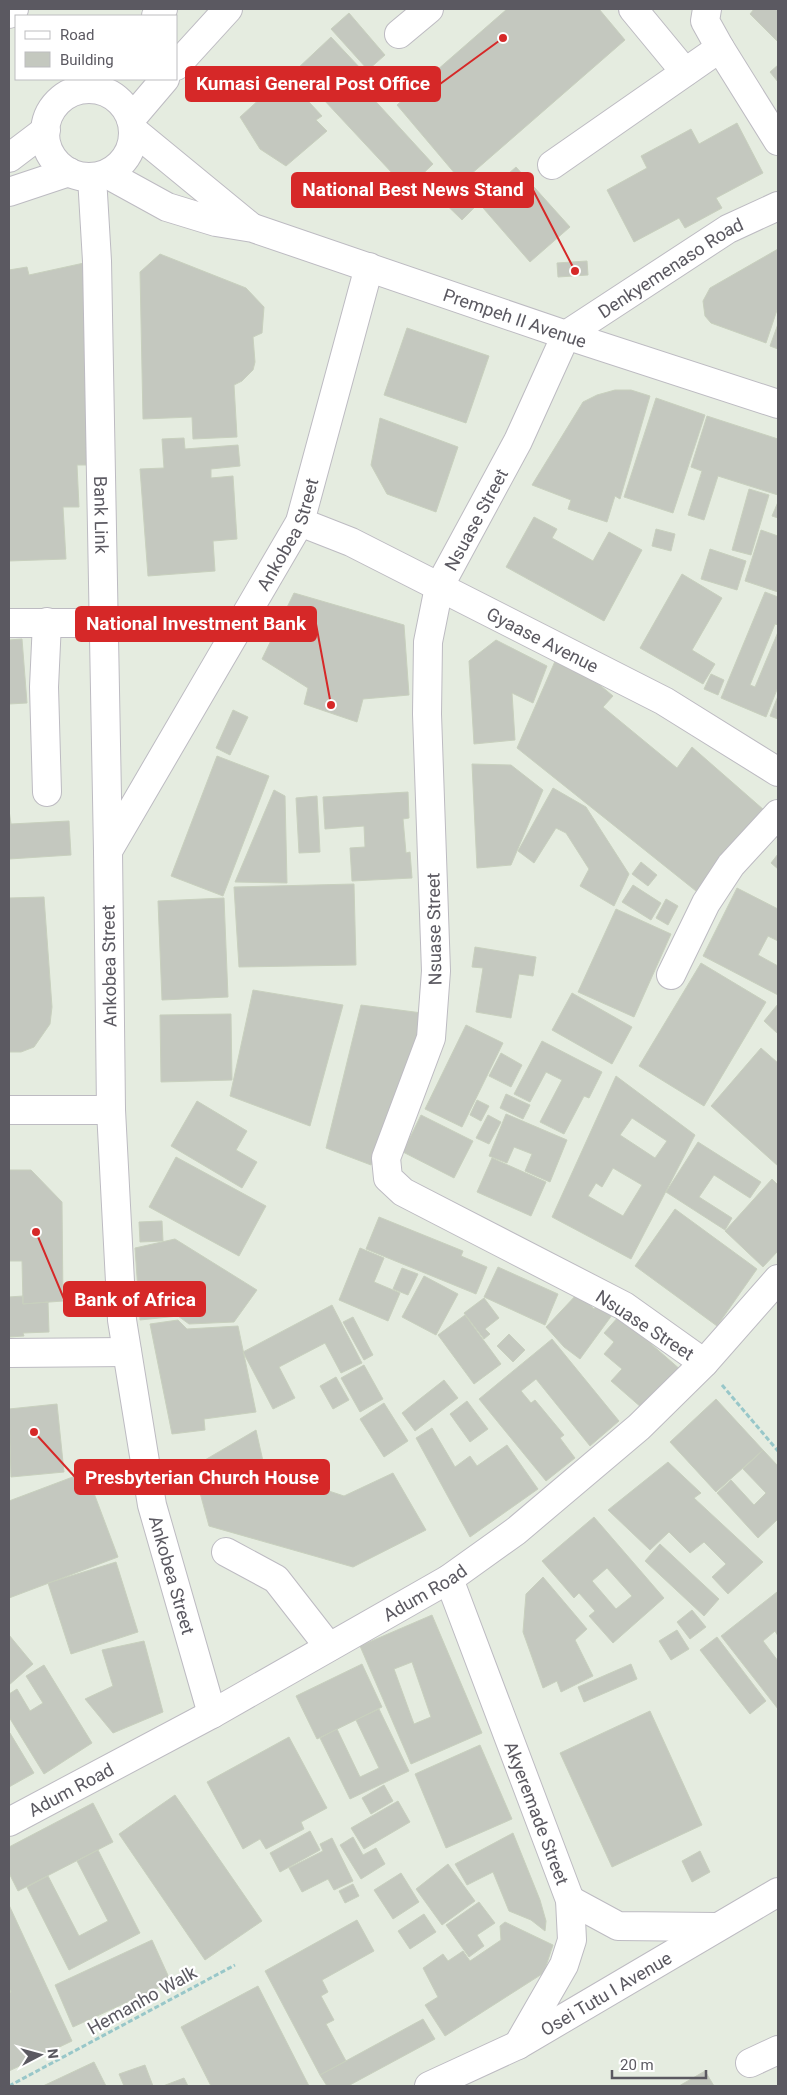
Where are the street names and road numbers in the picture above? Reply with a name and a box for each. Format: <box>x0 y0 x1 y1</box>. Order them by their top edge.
street label: Denkyemenaso Road <box>594 213 746 322</box>
street label: Prempeh II Avenue <box>441 283 589 351</box>
street label: Nsuase Street <box>440 465 512 574</box>
street label: Bank Link <box>91 476 113 555</box>
street label: Ankobea Street <box>252 476 322 594</box>
street label: Gyaase Avenue <box>484 602 602 677</box>
street label: Nsuase Street <box>423 872 445 985</box>
street label: Ankobea Street <box>97 904 121 1027</box>
street label: Nsuase Street <box>592 1286 698 1365</box>
street label: Ankobea Street <box>145 1513 199 1637</box>
street label: Adum Road <box>379 1559 471 1625</box>
street label: Akyeremade Street <box>501 1738 574 1888</box>
street label: Adum Road <box>25 1758 117 1820</box>
street label: Osei Tutu I Avenue <box>537 1947 675 2040</box>
street label: Hemanho Walk <box>84 1961 201 2039</box>

